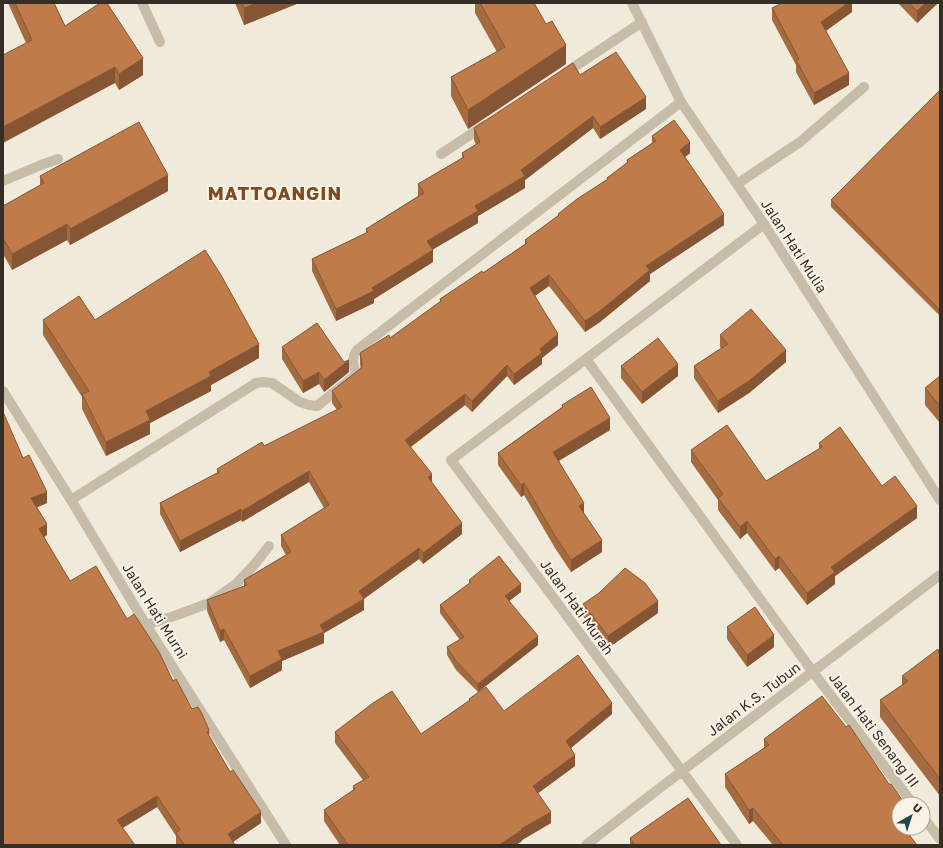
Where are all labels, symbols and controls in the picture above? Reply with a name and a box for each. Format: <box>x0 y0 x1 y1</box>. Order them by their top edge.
district label: MATTOANGIN <box>208 182 342 204</box>
street label: Jalan Hati Mulia <box>758 196 831 296</box>
street label: Jalan Hati Murah <box>537 556 618 658</box>
street label: Jalan Hati Murni <box>119 560 192 662</box>
street label: Jalan K.S. Tubun <box>704 658 804 739</box>
street label: Jalan Hati Senang III <box>826 669 923 790</box>
north arrow <box>891 796 931 836</box>
text: U <box>910 800 925 815</box>

